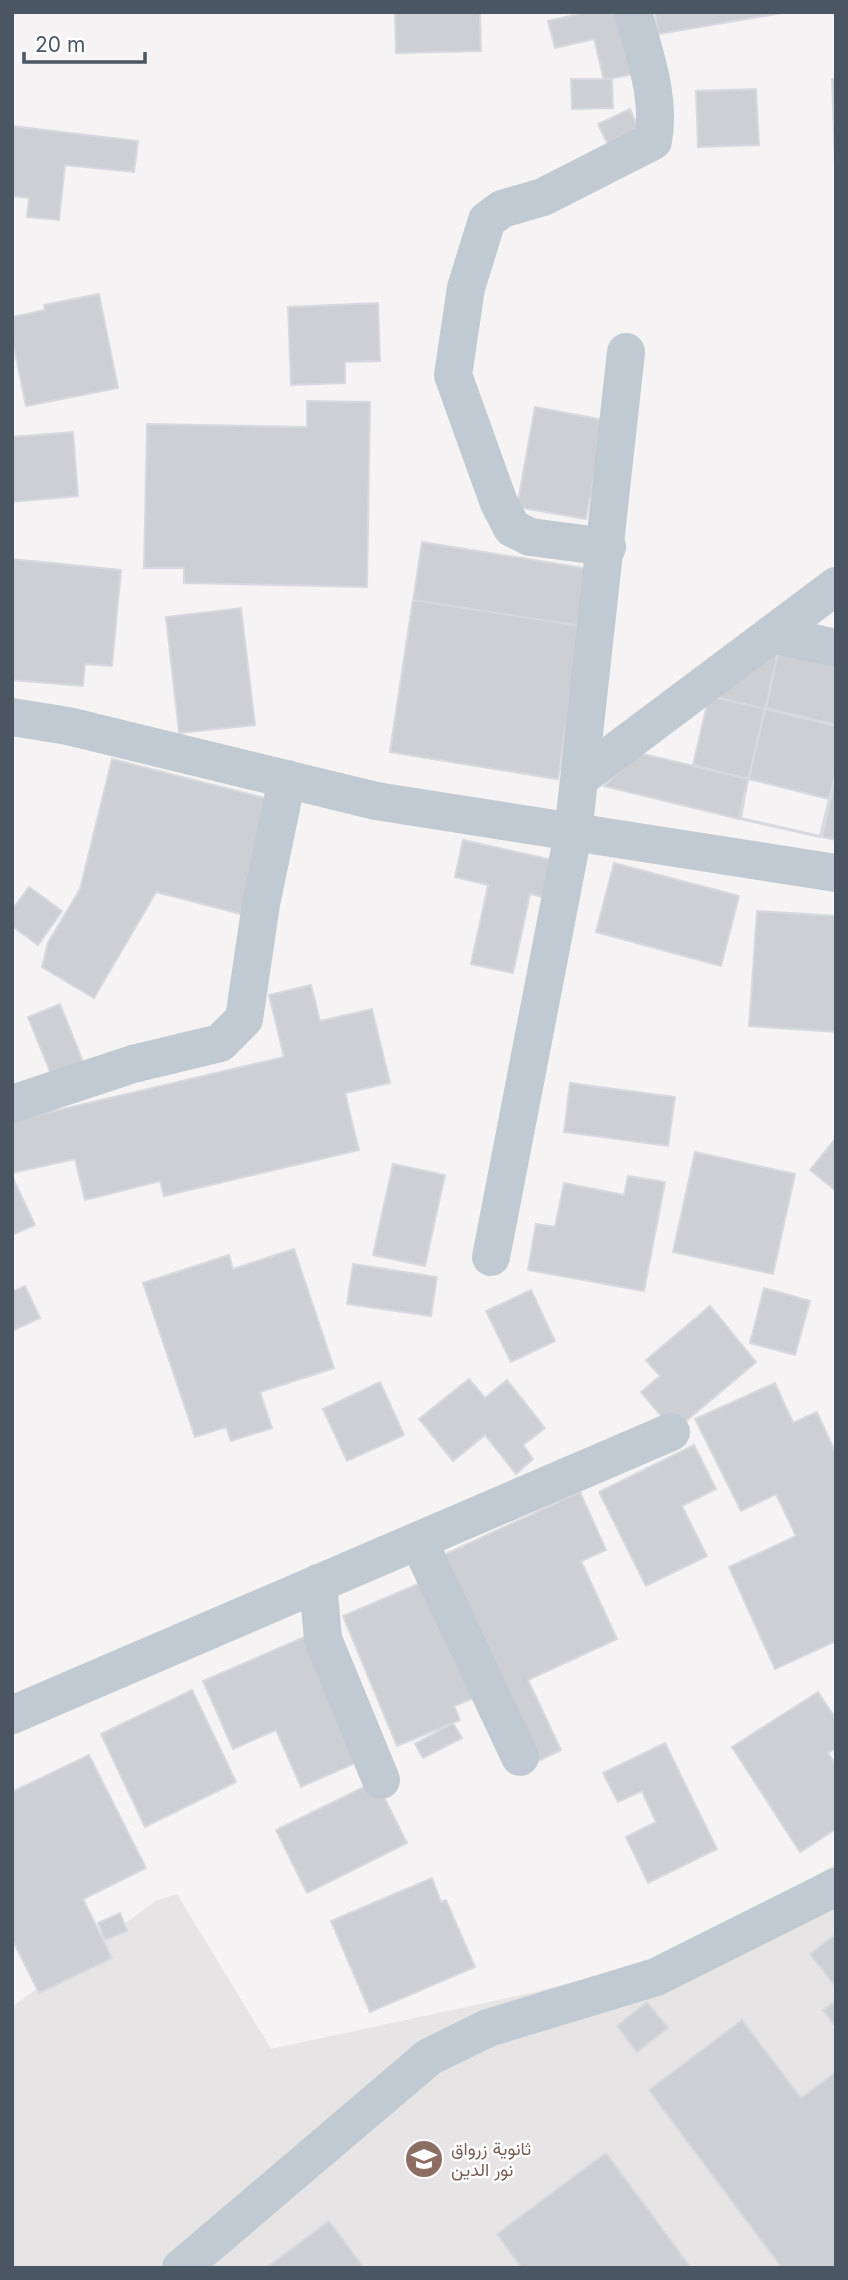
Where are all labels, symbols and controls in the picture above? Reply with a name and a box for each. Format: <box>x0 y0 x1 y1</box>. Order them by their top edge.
scale bar <box>24 21 145 65</box>
text: 20 m <box>35 32 85 57</box>
school or university icon: ثانوية زرواق نور الدين <box>403 2138 445 2180</box>
place label: ثانوية زرواق نور الدين <box>451 2138 531 2181</box>

